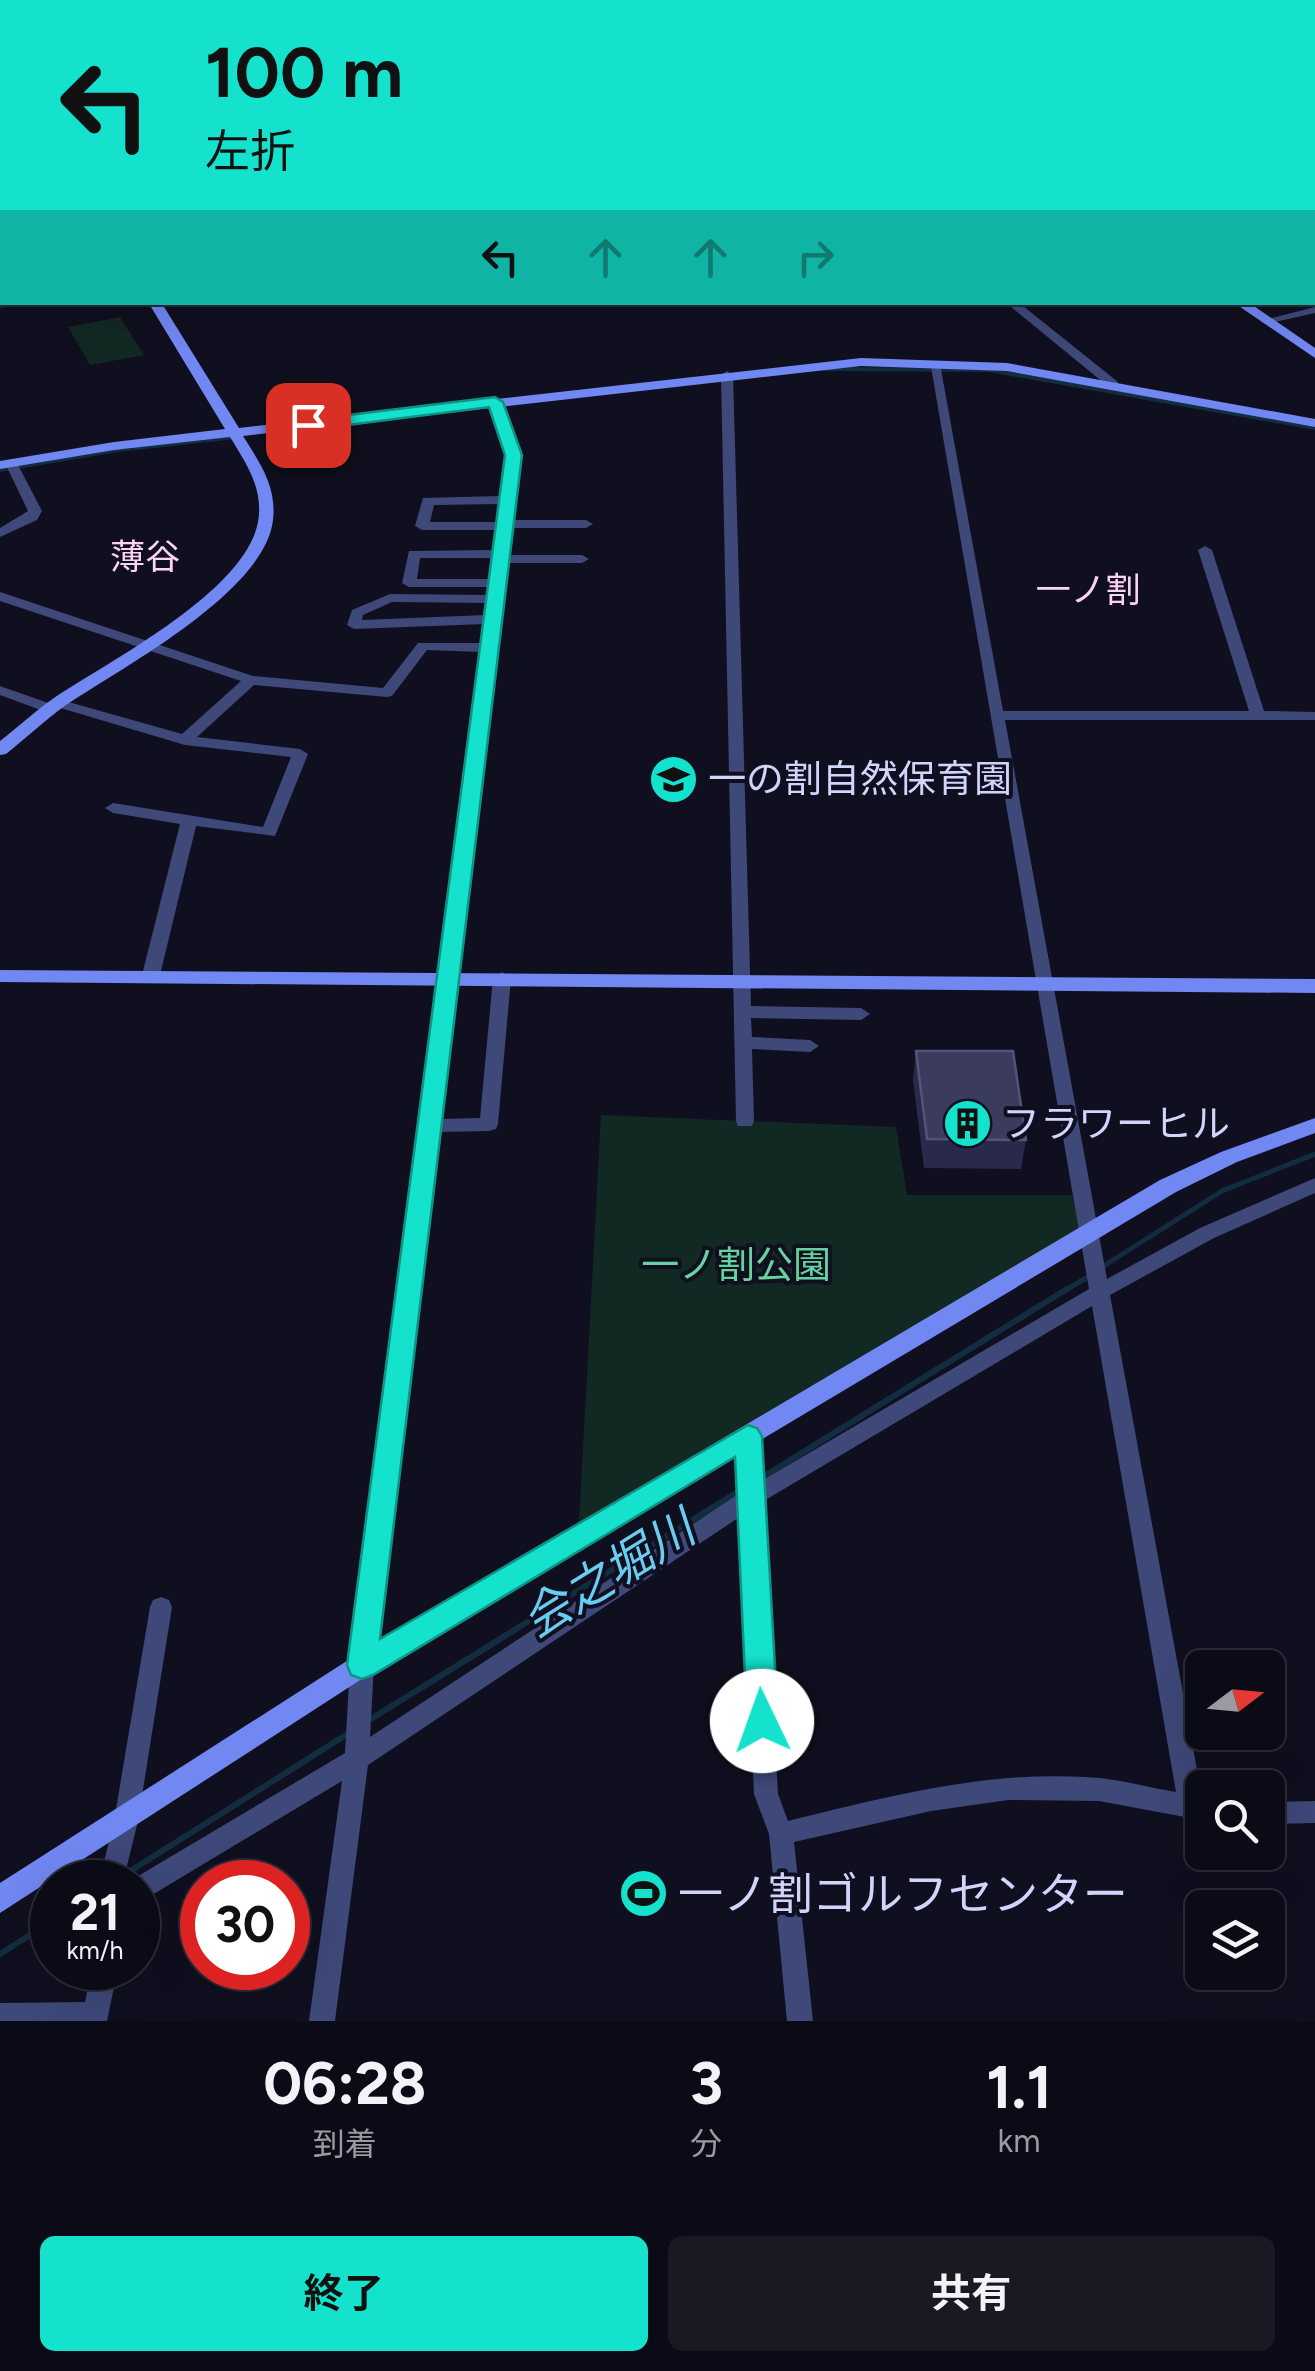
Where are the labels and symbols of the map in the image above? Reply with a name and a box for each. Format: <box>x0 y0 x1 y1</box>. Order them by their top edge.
pin <box>266 383 351 468</box>
district label: 薄谷 <box>110 536 180 578</box>
district label: 一ノ割 <box>1035 569 1141 611</box>
school or university icon: 一の割自然保育園 <box>647 753 699 805</box>
place label: 一の割自然保育園 <box>708 756 1012 802</box>
building icon: フラワーヒル <box>941 1098 993 1150</box>
place label: フラワーヒル <box>1002 1101 1230 1147</box>
park label: 一ノ割公園 <box>641 1242 831 1288</box>
water label: 会之堀川 <box>511 1496 709 1649</box>
north arrow <box>1185 1650 1285 1750</box>
position arrow <box>710 1669 814 1773</box>
speed limit sign: 30 <box>180 1860 310 1990</box>
place label: 一ノ割ゴルフセンター <box>678 1867 1128 1921</box>
sports icon: 一ノ割ゴルフセンター <box>617 1868 669 1920</box>

